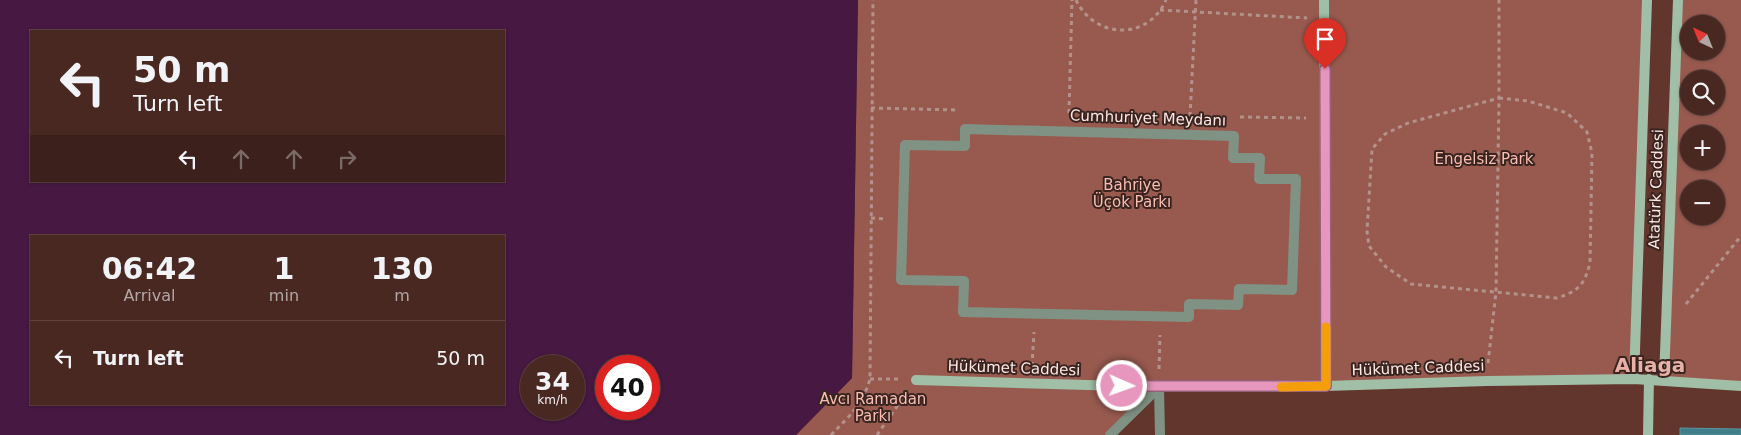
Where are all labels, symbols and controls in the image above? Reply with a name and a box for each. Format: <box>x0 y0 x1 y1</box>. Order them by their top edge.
north arrow <box>1680 15 1725 60</box>
map controls <box>1680 15 1725 225</box>
pin <box>1304 18 1346 69</box>
icon: arrive <box>1311 25 1339 53</box>
icon: left <box>50 50 115 115</box>
text: 50 m <box>133 50 230 90</box>
button: search <box>1680 70 1725 115</box>
text: Turn left <box>133 91 222 116</box>
street label: Cumhuriyet Meydanı <box>1070 106 1226 130</box>
button: + <box>1680 125 1725 170</box>
street label: Atatürk Caddesi <box>1645 129 1667 249</box>
icon: left <box>174 145 202 173</box>
icon: ahead <box>227 145 255 173</box>
icon: ahead <box>280 145 308 173</box>
icon: right <box>333 145 361 173</box>
park label: Engelsiz Park <box>1435 150 1534 168</box>
park label: Bahriye Üçok Parkı <box>1093 176 1171 211</box>
button: − <box>1680 180 1725 225</box>
text: 06:42 <box>102 251 197 286</box>
text: 1 <box>273 251 294 286</box>
text: 130 <box>371 251 433 286</box>
text: Arrival <box>123 286 175 305</box>
text: min <box>269 286 299 305</box>
text: m <box>394 286 410 305</box>
icon: left <box>50 344 78 372</box>
text: Turn left <box>93 347 184 369</box>
text: 50 m <box>436 347 485 369</box>
district label: Aliaga <box>1615 353 1685 377</box>
speed limit sign: 40 <box>595 355 660 420</box>
street label: Hükümet Caddesi <box>947 357 1081 379</box>
street label: Hükümet Caddesi <box>1351 357 1485 379</box>
position arrow <box>1095 359 1147 411</box>
text: 34 <box>535 367 570 396</box>
park label: Avcı Ramadan Parkı <box>820 390 926 425</box>
text: km/h <box>537 393 568 407</box>

